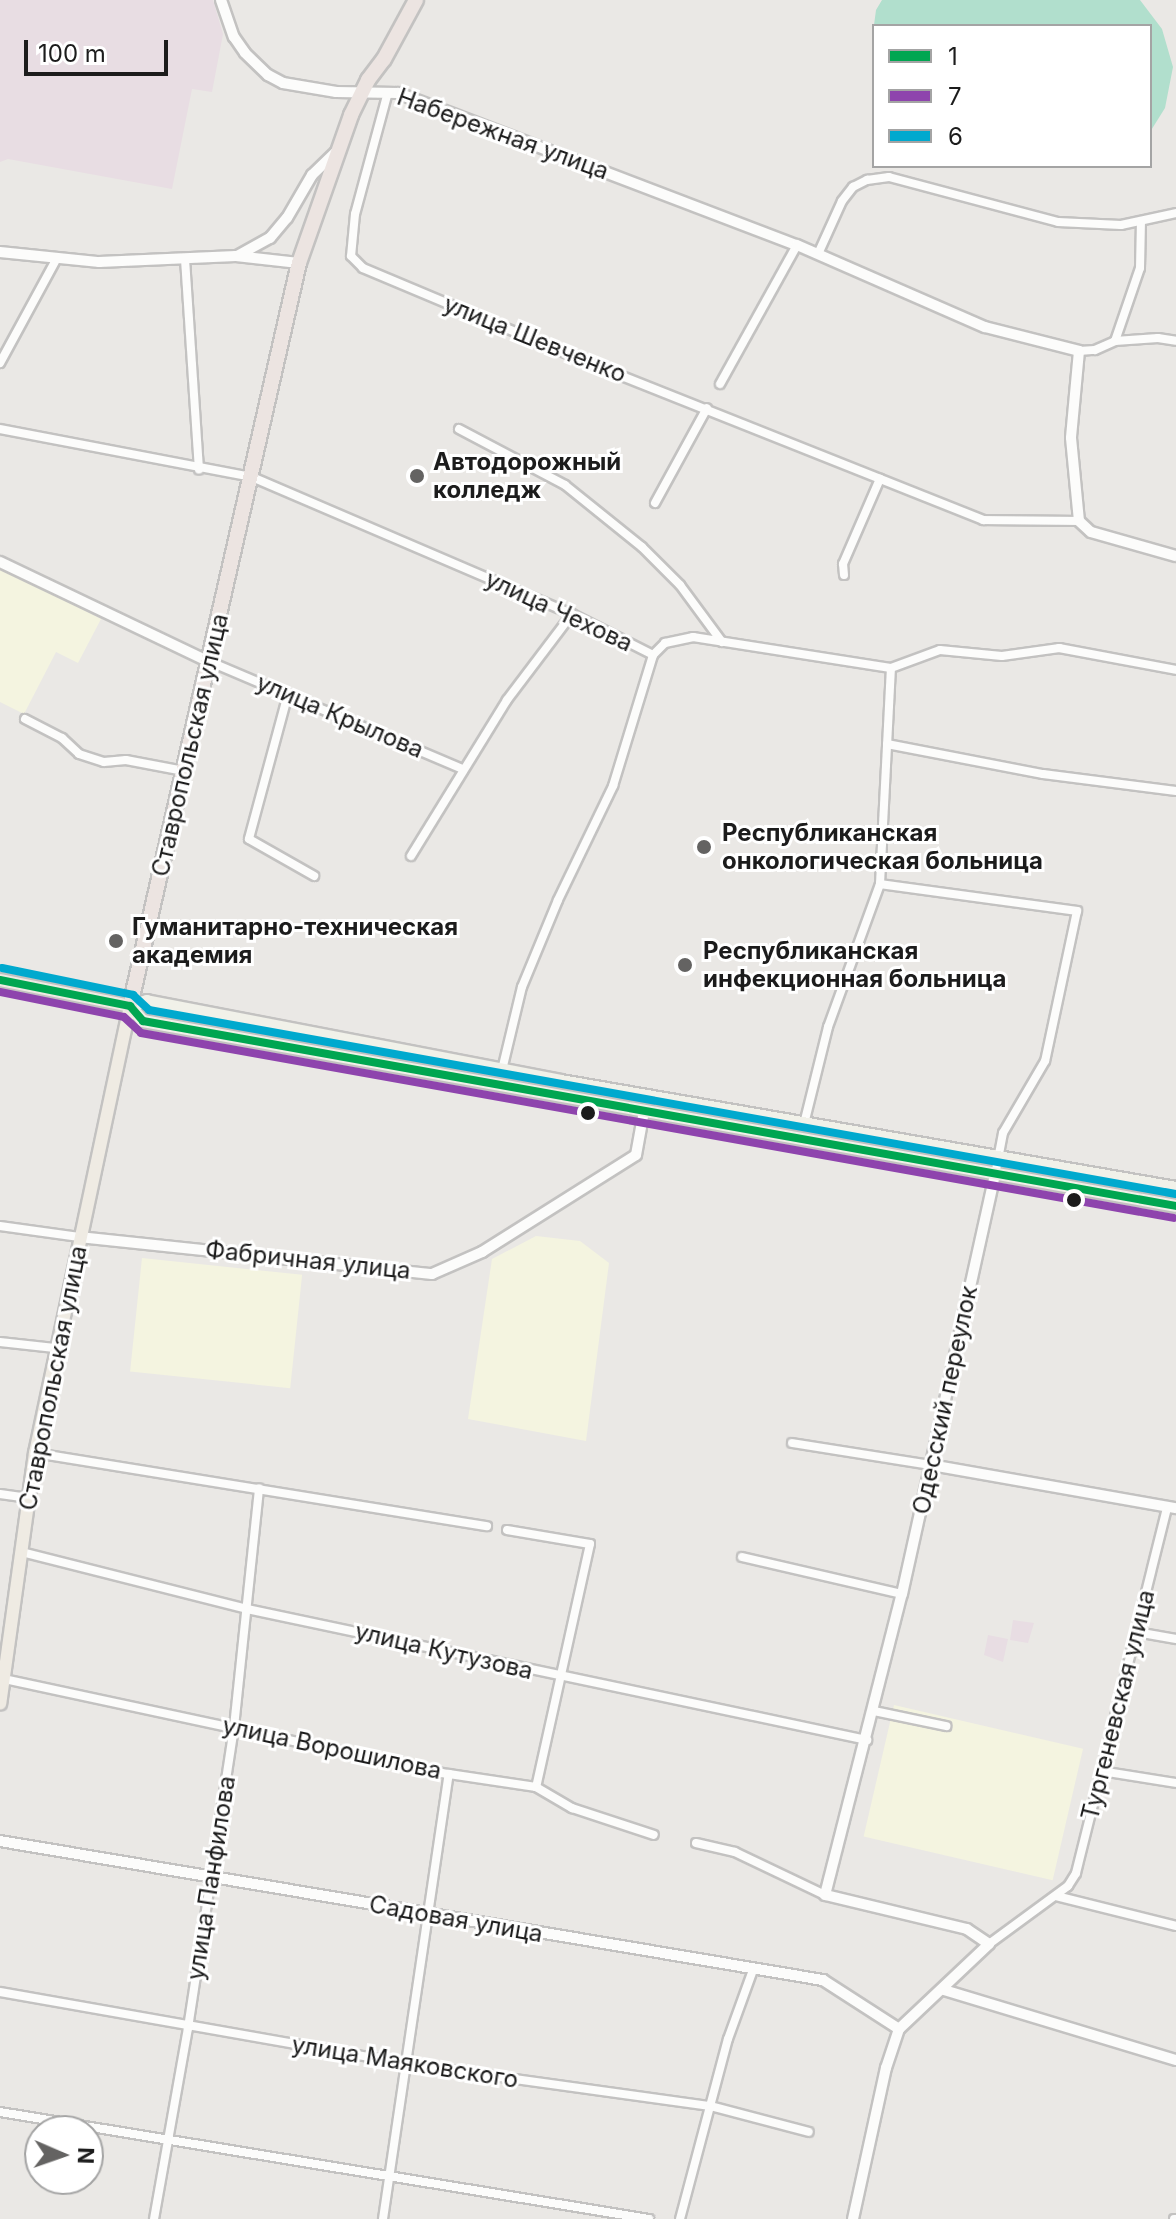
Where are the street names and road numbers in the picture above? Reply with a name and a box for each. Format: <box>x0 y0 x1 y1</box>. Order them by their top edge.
street label: Набережная улица <box>393 82 613 186</box>
street label: улица Шевченко <box>439 289 631 389</box>
street label: улица Чехова <box>481 564 637 658</box>
street label: Ставропольская улица <box>146 611 234 879</box>
street label: улица Крылова <box>252 668 428 764</box>
street label: Фабричная улица <box>204 1235 412 1285</box>
street label: Ставропольская улица <box>13 1243 93 1513</box>
street label: Одесский переулок <box>907 1283 983 1517</box>
street label: Тургеневская улица <box>1075 1587 1161 1823</box>
street label: улица Кутузова <box>352 1617 536 1685</box>
street label: улица Ворошилова <box>220 1711 444 1785</box>
street label: улица Панфилова <box>181 1774 241 1982</box>
street label: Садовая улица <box>367 1890 545 1948</box>
street label: улица Маяковского <box>290 2030 520 2094</box>

